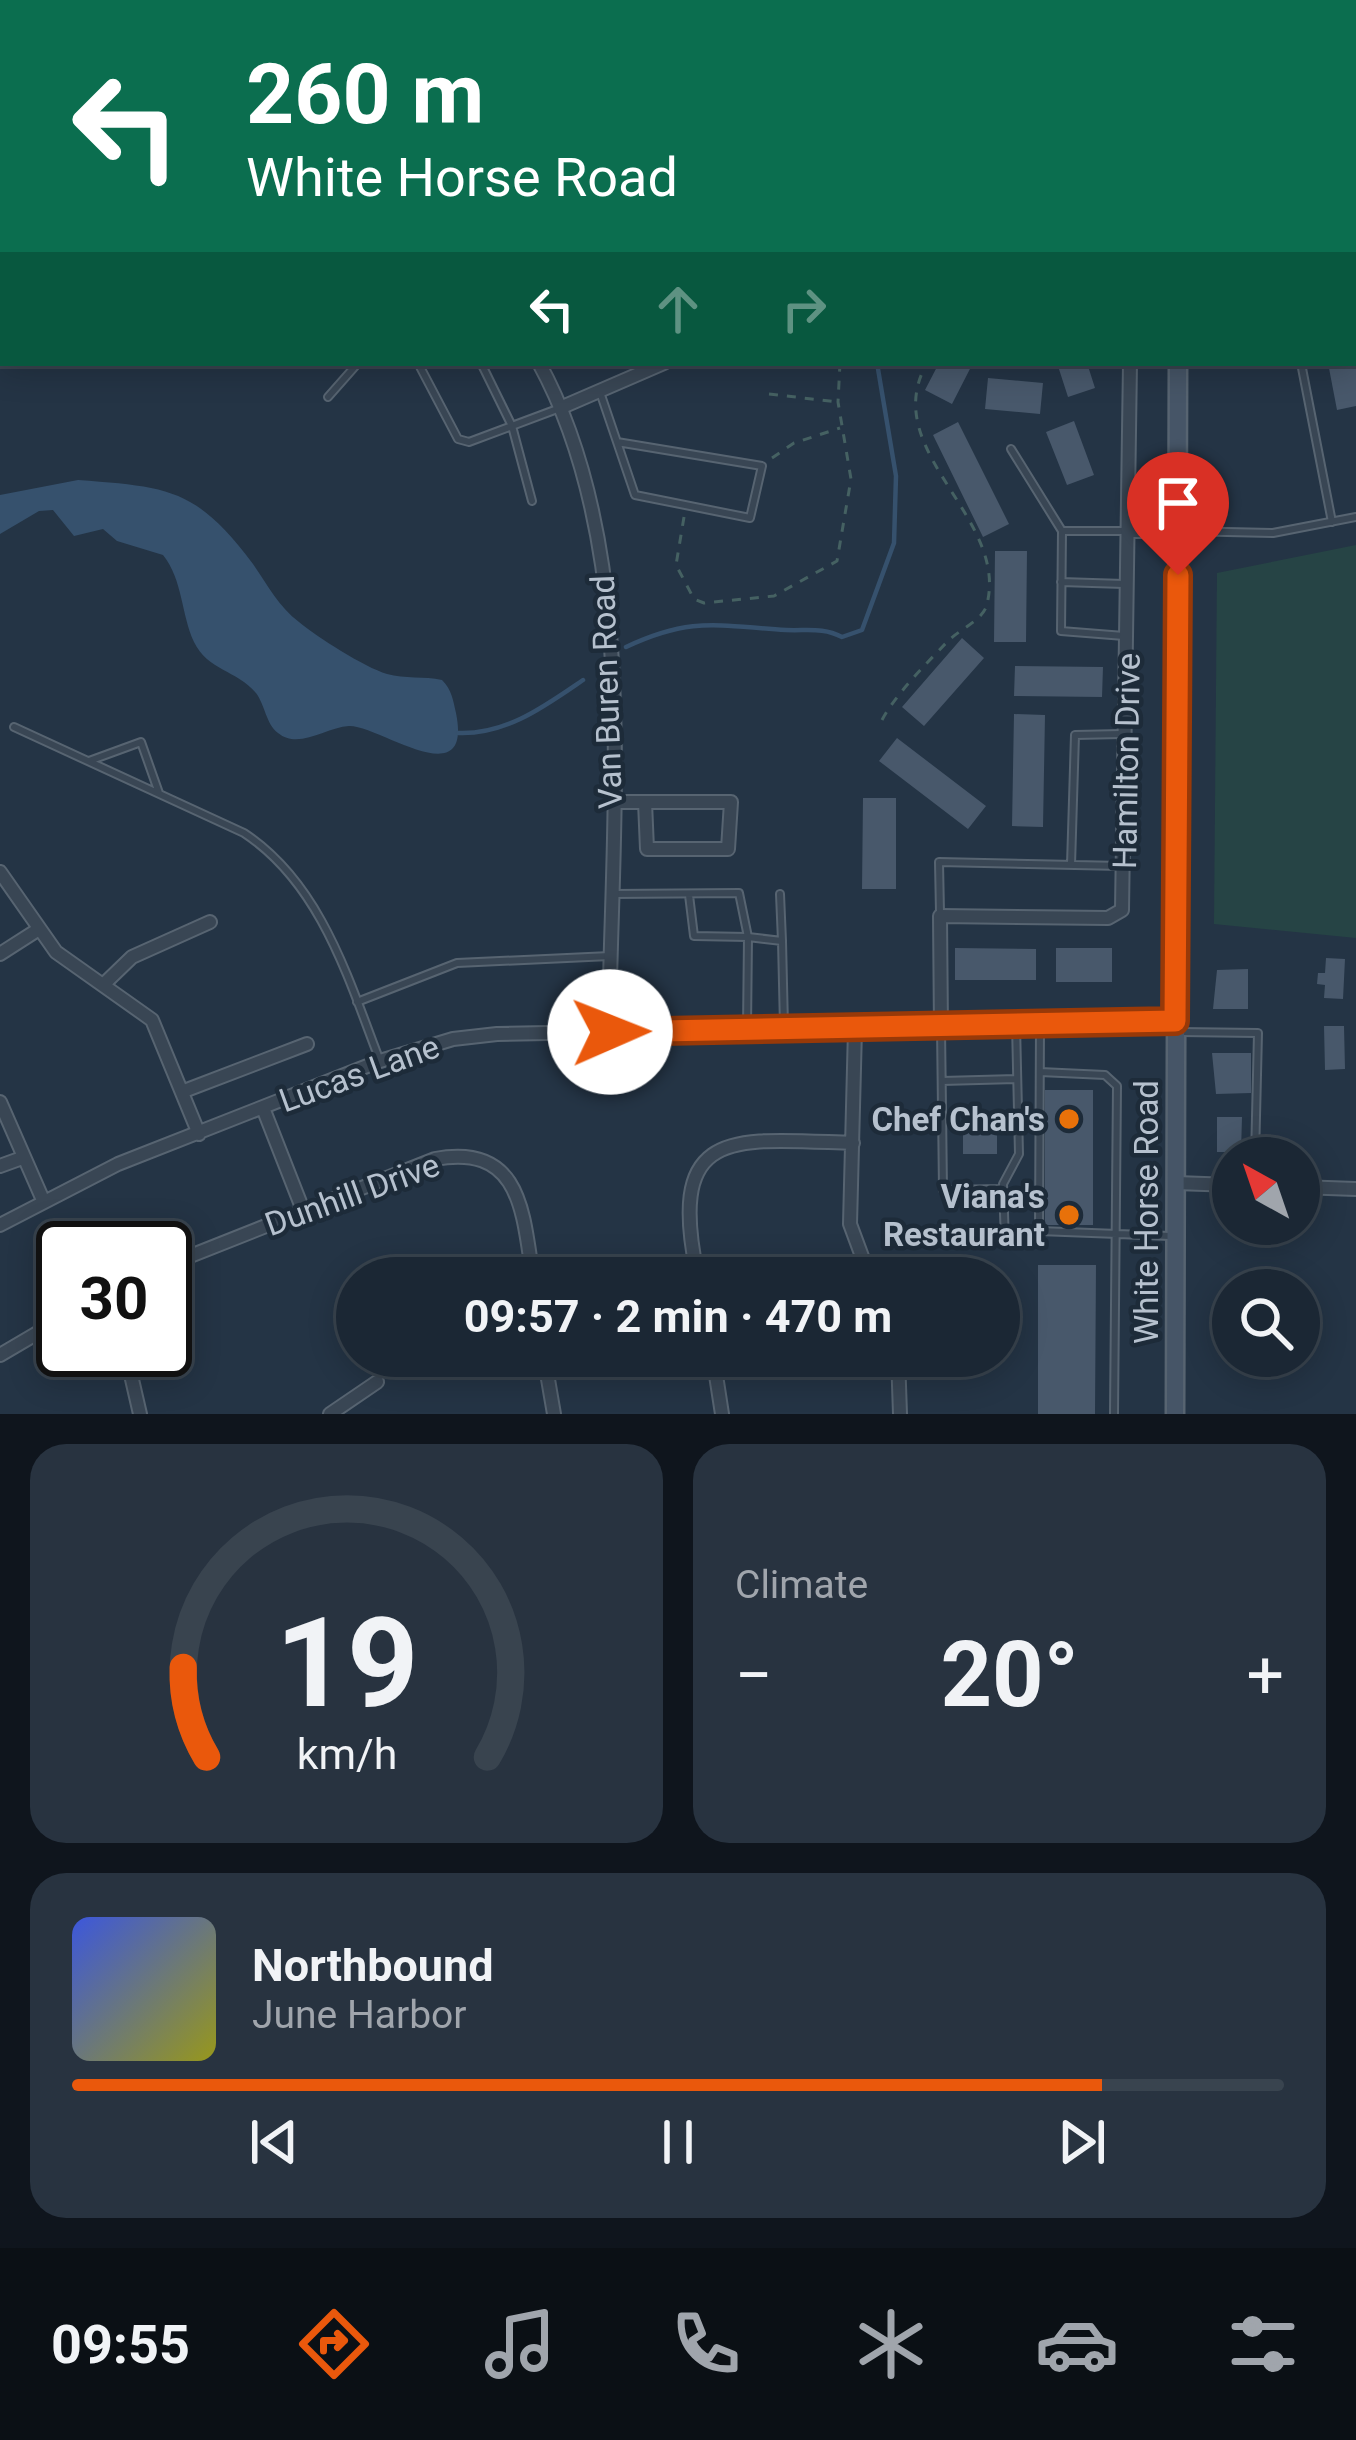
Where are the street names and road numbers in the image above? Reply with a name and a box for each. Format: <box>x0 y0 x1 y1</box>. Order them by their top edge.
street label: Van Buren Road <box>583 574 630 810</box>
street label: Hamilton Drive <box>1105 653 1148 869</box>
street label: Lucas Lane <box>274 1027 444 1120</box>
street label: White Horse Road <box>1127 1080 1166 1344</box>
street label: Dunhill Drive <box>260 1145 445 1244</box>

